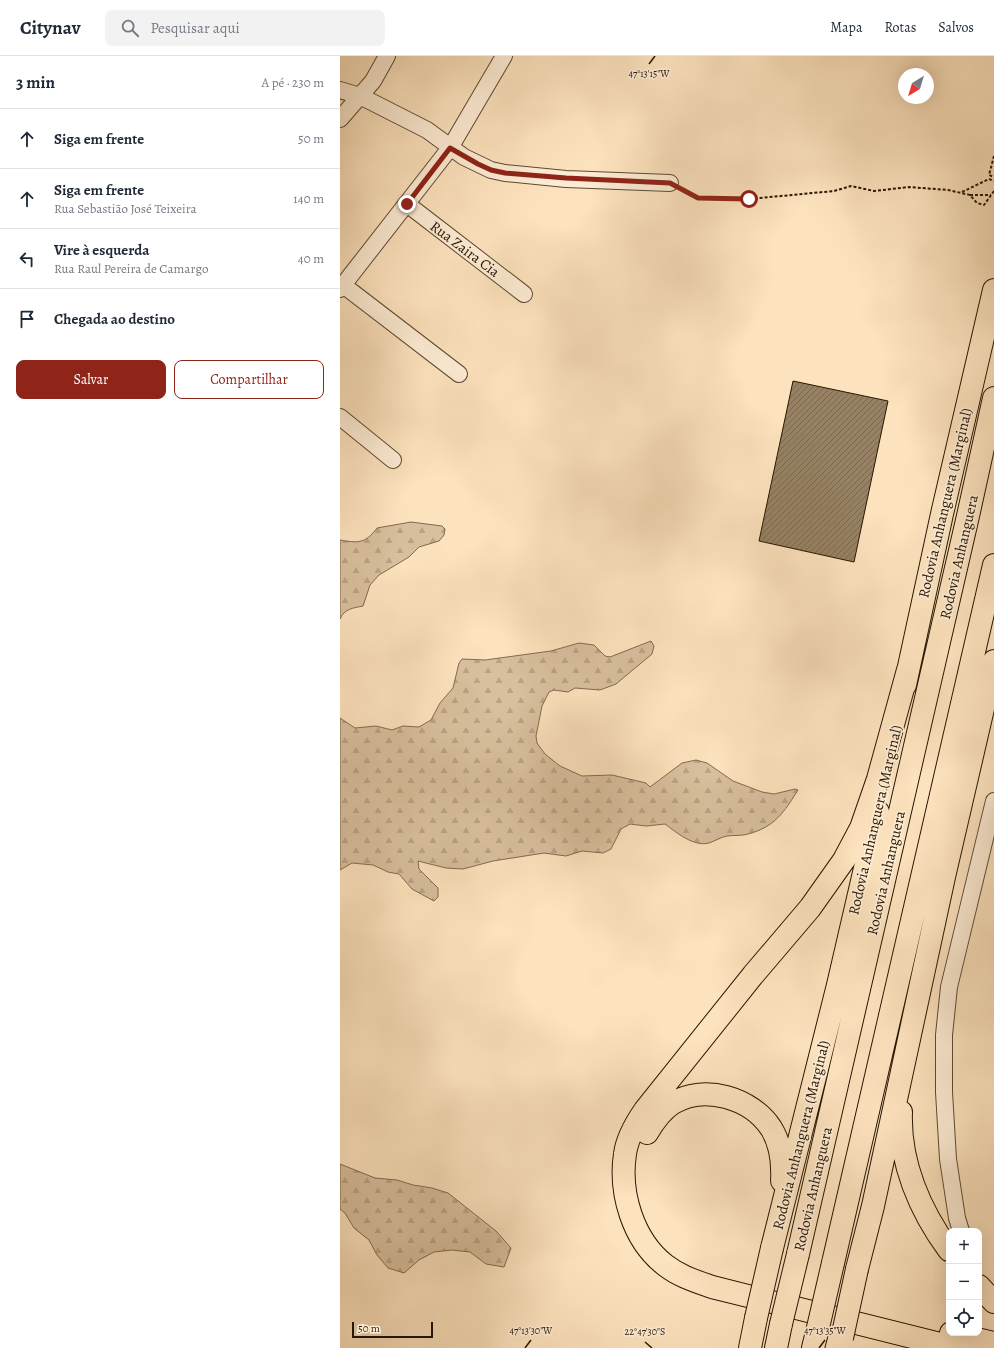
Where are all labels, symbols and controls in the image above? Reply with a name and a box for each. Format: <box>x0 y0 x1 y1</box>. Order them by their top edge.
search box <box>105 10 385 46</box>
text: Citynav <box>20 15 81 41</box>
icon: search <box>119 17 141 39</box>
text: Pesquisar aqui <box>151 18 240 38</box>
text: Mapa <box>830 18 862 37</box>
text: Rotas <box>884 18 916 37</box>
text: Salvos <box>938 18 974 37</box>
text: 47°13'15"W <box>628 67 670 80</box>
north arrow <box>898 68 934 104</box>
text: 3 min <box>16 71 55 94</box>
text: A pé · 230 m <box>262 74 324 91</box>
icon: ahead <box>16 128 38 150</box>
text: Siga em frente <box>54 129 144 149</box>
text: 50 m <box>298 130 324 147</box>
text: Siga em frente <box>54 180 144 200</box>
icon: ahead <box>16 188 38 210</box>
text: 140 m <box>293 190 324 207</box>
route start <box>740 190 758 208</box>
route end <box>398 195 416 213</box>
text: Rua Sebastião José Teixeira <box>54 200 197 217</box>
street label: Rua Zaira Cia <box>426 216 504 282</box>
text: Vire à esquerda <box>54 240 150 260</box>
icon: left <box>16 248 38 270</box>
text: 40 m <box>298 250 324 267</box>
text: Rua Raul Pereira de Camargo <box>54 260 208 277</box>
icon: arrive <box>16 308 38 330</box>
text: Chegada ao destino <box>54 309 175 329</box>
button: Salvar <box>16 360 166 399</box>
button: Compartilhar <box>174 360 324 399</box>
street label: Rodovia Anhanguera (Marginal) <box>914 406 976 600</box>
street label: Rodovia Anhanguera <box>936 493 982 621</box>
street label: Rodovia Anhanguera (Marginal) <box>844 723 906 917</box>
street label: Rodovia Anhanguera <box>863 809 909 937</box>
street label: Rodovia Anhanguera (Marginal) <box>769 1039 833 1231</box>
street label: Rodovia Anhanguera <box>790 1125 836 1253</box>
map controls <box>946 1228 982 1336</box>
button: + <box>946 1228 982 1264</box>
button: − <box>946 1264 982 1300</box>
button: locate <box>946 1300 982 1336</box>
scale bar <box>352 1320 433 1339</box>
text: 50 m <box>358 1321 380 1336</box>
text: 47°13'30"W <box>510 1324 553 1337</box>
text: 47°13'35"W <box>804 1324 847 1337</box>
text: 22°47'30"S <box>625 1325 665 1338</box>

